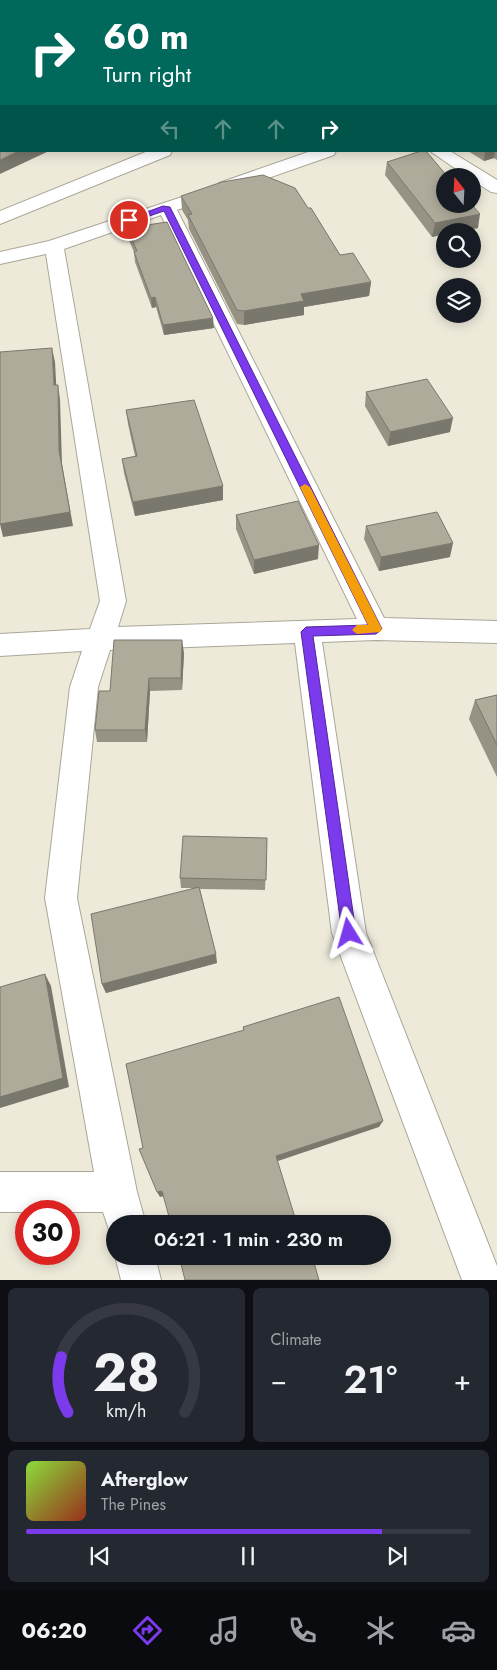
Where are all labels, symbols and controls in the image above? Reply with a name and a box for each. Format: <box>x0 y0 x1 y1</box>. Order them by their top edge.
text: 60 m <box>103 12 189 62</box>
icon: right <box>20 20 85 85</box>
text: Turn right <box>103 58 191 90</box>
icon: left <box>156 115 184 143</box>
icon: ahead <box>209 115 237 143</box>
icon: ahead <box>262 115 290 143</box>
icon: right <box>315 115 343 143</box>
north arrow <box>436 168 481 212</box>
map controls <box>436 168 481 323</box>
pin <box>108 199 150 241</box>
icon: arrive <box>115 206 143 234</box>
button: search <box>436 223 481 268</box>
button: layers <box>436 278 481 323</box>
position arrow <box>322 906 374 958</box>
speed limit sign: 30 <box>15 1200 80 1265</box>
text: 06:21 · 1 min · 230 m <box>154 1226 343 1253</box>
text: Climate <box>271 1328 322 1351</box>
text: 28 <box>93 1335 160 1411</box>
text: 21° <box>344 1352 397 1407</box>
text: − <box>271 1360 287 1401</box>
text: + <box>454 1360 471 1401</box>
text: km/h <box>106 1398 146 1424</box>
text: Afterglow <box>101 1466 188 1493</box>
text: The Pines <box>101 1493 166 1516</box>
icon: previous <box>86 1542 114 1570</box>
icon: pause <box>234 1542 262 1570</box>
icon: next <box>383 1542 411 1570</box>
icon: directions <box>130 1613 165 1648</box>
icon: music <box>207 1613 242 1648</box>
icon: phone <box>285 1613 320 1648</box>
icon: climate <box>363 1613 398 1648</box>
icon: car <box>441 1613 476 1648</box>
text: 06:20 <box>21 1614 87 1646</box>

